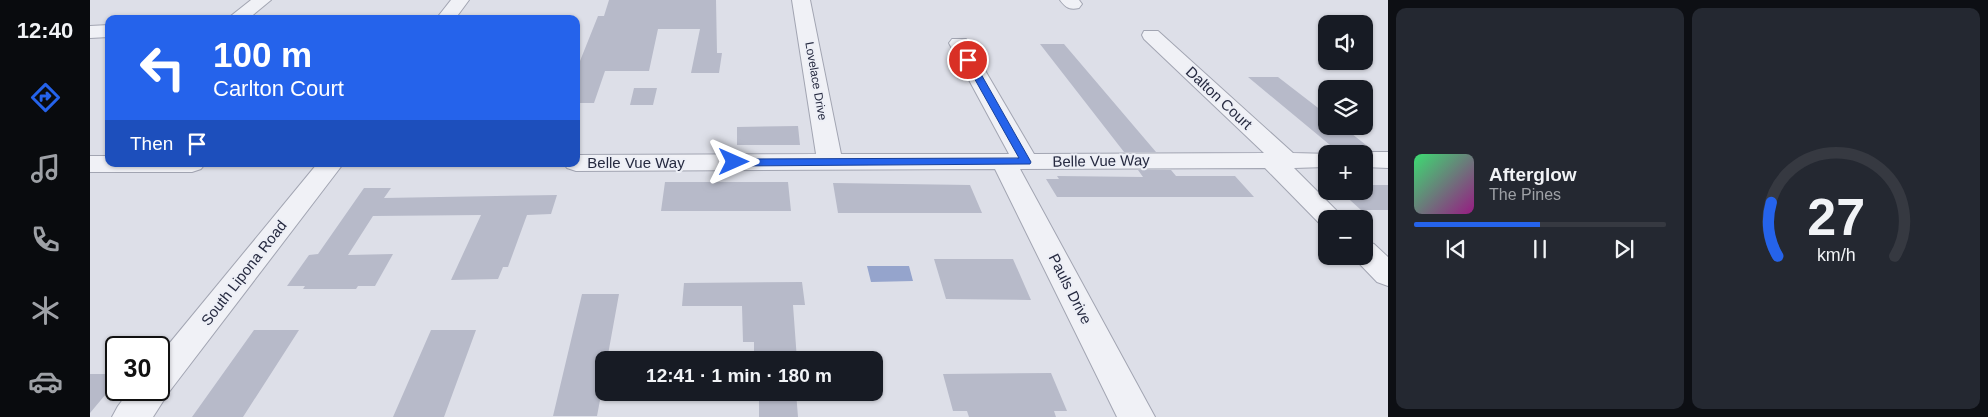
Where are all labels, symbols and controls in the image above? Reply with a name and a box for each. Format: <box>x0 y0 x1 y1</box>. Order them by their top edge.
map controls <box>1318 15 1373 265</box>
button: sound <box>1318 15 1373 70</box>
text: 12:40 <box>17 18 73 43</box>
icon: left <box>130 35 195 100</box>
text: 100 m <box>213 35 312 74</box>
pin <box>947 39 989 81</box>
street label: Lovelace Drive <box>802 41 830 122</box>
icon: arrive <box>954 46 982 74</box>
street label: Dalton Court <box>1183 63 1257 133</box>
text: Carlton Court <box>213 76 344 101</box>
icon: directions <box>28 80 63 115</box>
button: layers <box>1318 80 1373 135</box>
icon: arrive <box>183 130 211 158</box>
text: Then <box>130 133 173 154</box>
position arrow <box>707 135 759 187</box>
button: + <box>1318 145 1373 200</box>
icon: music <box>28 151 63 186</box>
street label: Belle Vue Way <box>1052 151 1150 170</box>
street label: Belle Vue Way <box>587 154 685 171</box>
text: Afterglow <box>1489 164 1577 185</box>
text: The Pines <box>1489 186 1561 203</box>
text: 27 <box>1807 188 1865 246</box>
button: − <box>1318 210 1373 265</box>
street label: South Lipona Road <box>197 217 290 329</box>
icon: phone <box>28 222 63 257</box>
icon: previous <box>1442 235 1470 263</box>
icon: pause <box>1526 235 1554 263</box>
icon: next <box>1610 235 1638 263</box>
text: km/h <box>1817 245 1855 265</box>
street label: Pauls Drive <box>1045 251 1095 327</box>
icon: climate <box>28 293 63 328</box>
speed limit sign: 30 <box>105 336 170 401</box>
icon: car <box>28 364 63 399</box>
text: 12:41 · 1 min · 180 m <box>646 365 832 386</box>

